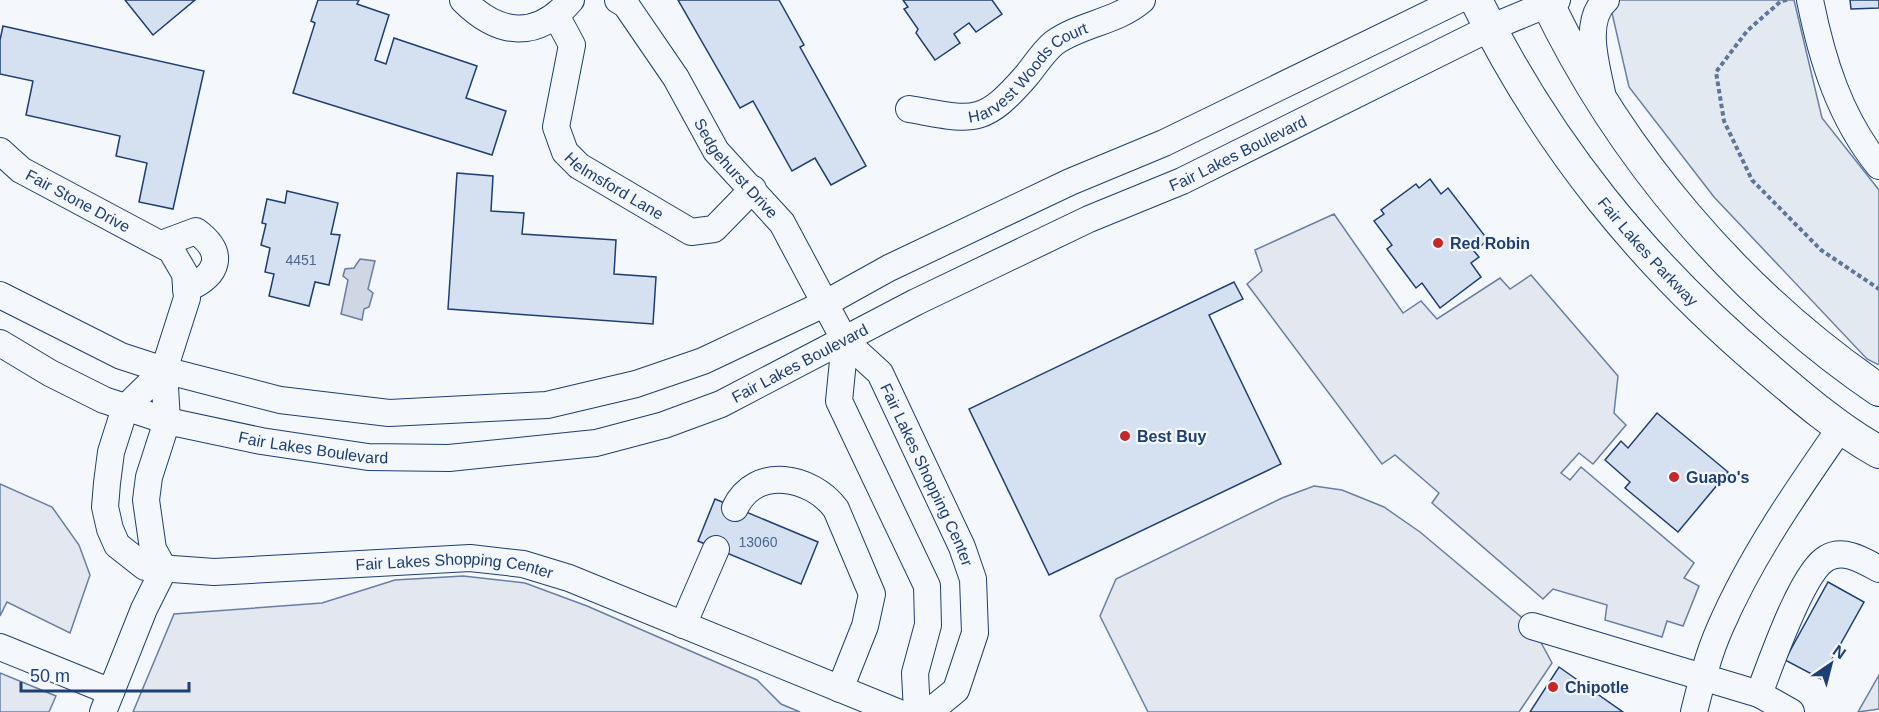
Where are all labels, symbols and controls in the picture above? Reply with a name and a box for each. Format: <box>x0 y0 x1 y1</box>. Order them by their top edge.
street label: Harvest Woods Court <box>967 19 1090 125</box>
street label: Fair Lakes Boulevard <box>1166 112 1309 194</box>
street label: Sedgehurst Drive <box>691 115 782 221</box>
street label: Helmsford Lane <box>562 149 667 223</box>
street label: Fair Stone Drive <box>23 166 133 235</box>
street label: Fair Lakes Parkway <box>1595 194 1702 309</box>
place label: Red Robin <box>1450 235 1530 252</box>
marker: Red Robin <box>1431 236 1445 250</box>
house number: 4451 <box>285 252 317 268</box>
street label: Fair Lakes Boulevard <box>729 320 871 405</box>
street label: Fair Lakes Shopping Center <box>878 380 977 569</box>
street label: Fair Lakes Boulevard <box>237 428 388 466</box>
place label: Best Buy <box>1137 428 1206 445</box>
marker: Best Buy <box>1118 429 1132 443</box>
place label: Guapo's <box>1686 469 1749 486</box>
marker: Guapo's <box>1667 470 1681 484</box>
house number: 13060 <box>739 534 778 550</box>
street label: Fair Lakes Shopping Center <box>355 549 556 581</box>
north arrow <box>1801 634 1861 694</box>
text: N <box>1830 642 1849 662</box>
scale bar <box>21 655 189 693</box>
text: 50 m <box>30 666 70 686</box>
place label: Chipotle <box>1565 679 1629 696</box>
marker: Chipotle <box>1546 680 1560 694</box>

